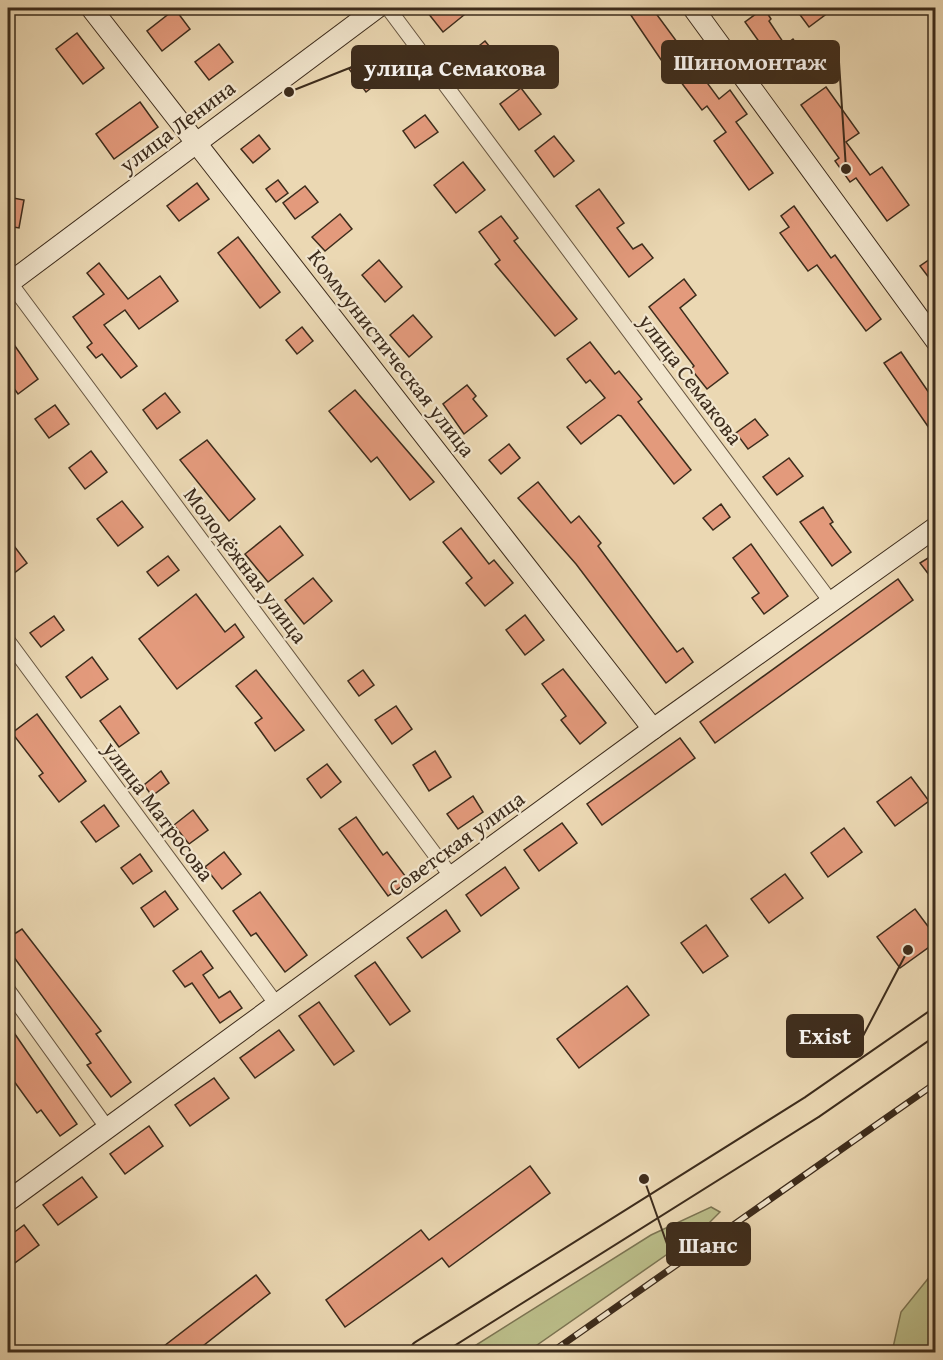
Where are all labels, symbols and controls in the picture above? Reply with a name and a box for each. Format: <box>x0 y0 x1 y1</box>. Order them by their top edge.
callout: Шиномонтаж <box>662 41 839 83</box>
text: Шиномонтаж <box>673 44 828 79</box>
callout: улица Семакова <box>352 46 558 88</box>
text: улица Семакова <box>363 50 547 85</box>
street label: улица Ленина <box>112 71 242 181</box>
street label: Коммунистическая улица <box>301 242 484 464</box>
street label: улица Семакова <box>630 306 751 452</box>
street label: Молодёжная улица <box>176 480 316 650</box>
street label: улица Матросова <box>95 734 223 888</box>
street label: Советская улица <box>381 782 531 904</box>
callout: Exist <box>787 1015 863 1057</box>
text: Exist <box>799 1018 851 1053</box>
callout: Шанс <box>667 1223 750 1265</box>
text: Шанс <box>679 1227 737 1262</box>

